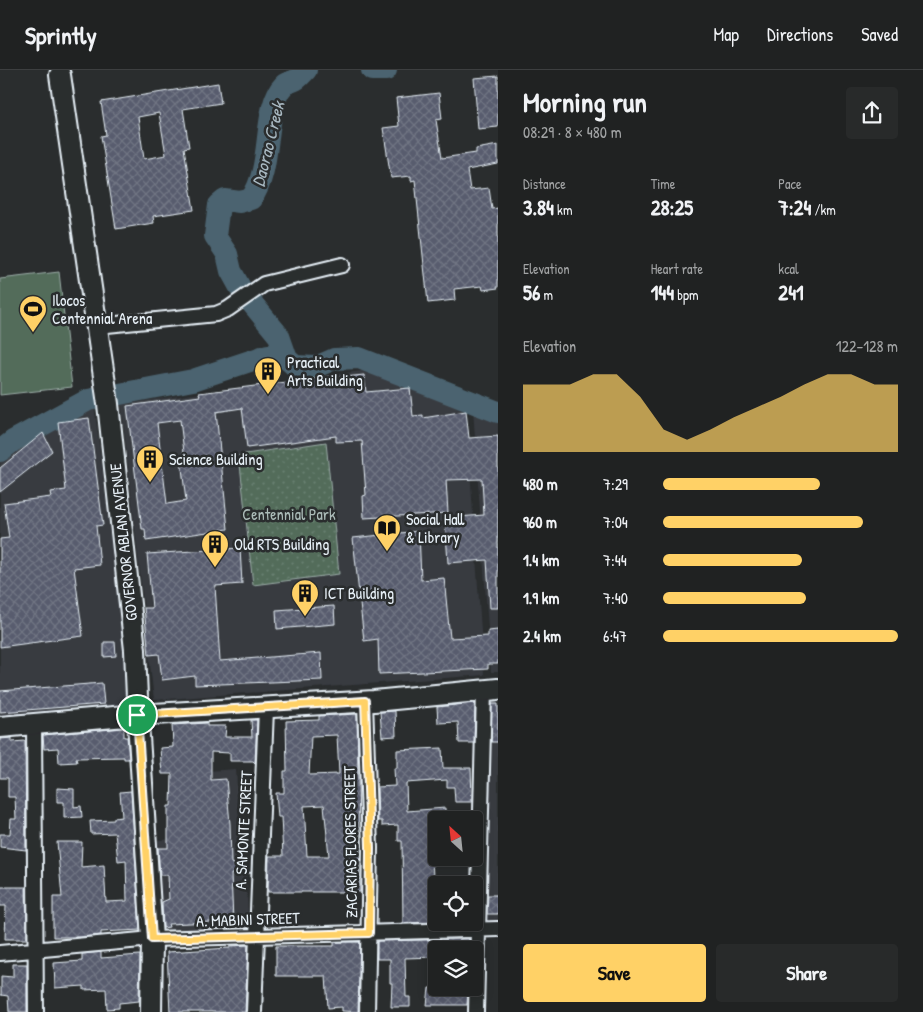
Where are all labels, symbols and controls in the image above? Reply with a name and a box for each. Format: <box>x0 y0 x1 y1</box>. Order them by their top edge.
text: Sprintly <box>25 19 97 51</box>
text: Map <box>714 22 739 47</box>
text: Directions <box>767 22 833 47</box>
text: Saved <box>861 22 898 47</box>
text: Morning run <box>523 83 647 121</box>
button: share <box>846 87 898 139</box>
water label: Daorao Creek <box>245 97 291 189</box>
text: 08:29 · 8 × 480 m <box>523 121 622 143</box>
text: Distance <box>523 174 566 193</box>
text: Time <box>651 174 675 193</box>
text: Pace <box>778 174 802 193</box>
text: 3.84 <box>523 193 554 222</box>
text: 28:25 <box>651 193 693 222</box>
text: 7:24 <box>778 193 811 222</box>
text: km <box>554 200 572 219</box>
text: /km <box>811 200 836 219</box>
text: Elevation <box>523 259 570 278</box>
text: Heart rate <box>651 259 703 278</box>
text: kcal <box>778 259 799 278</box>
text: 56 <box>523 278 540 307</box>
text: 144 <box>651 278 674 307</box>
text: 241 <box>778 278 804 307</box>
text: m <box>540 285 553 304</box>
text: bpm <box>674 285 699 304</box>
place label: Ilocos Centennial Arena <box>52 289 152 329</box>
sports icon: Ilocos Centennial Arena <box>18 294 48 333</box>
text: Elevation <box>523 335 576 357</box>
text: 122–128 m <box>836 335 898 357</box>
place label: Practical Arts Building <box>287 351 363 391</box>
building icon: Practical Arts Building <box>253 356 283 395</box>
building icon: Science Building <box>135 444 165 483</box>
place label: Science Building <box>169 448 263 470</box>
street label: GOVERNOR ABLAN AVENUE <box>104 462 142 622</box>
text: 480 m <box>523 473 558 495</box>
text: 7:29 <box>603 473 628 495</box>
park label: Centennial Park <box>242 503 336 525</box>
place label: Social Hall & Library <box>406 508 465 548</box>
text: 960 m <box>523 511 557 533</box>
text: 7:04 <box>603 511 628 533</box>
library icon: Social Hall & Library <box>372 513 402 552</box>
building icon: Old RTS Building <box>200 529 230 568</box>
place label: Old RTS Building <box>234 533 329 555</box>
text: 1.4 km <box>523 549 559 571</box>
text: 7:44 <box>603 549 627 571</box>
building icon: ICT Building <box>290 578 320 617</box>
place label: ICT Building <box>324 582 394 604</box>
text: 1.9 km <box>523 587 559 609</box>
text: 7:40 <box>603 587 628 609</box>
text: 2.4 km <box>523 625 561 647</box>
text: 6:47 <box>603 625 627 647</box>
pin <box>116 694 158 736</box>
icon: arrive <box>123 701 151 729</box>
street label: ZACARIAS FLORES STREET <box>338 765 362 918</box>
street label: A. SAMONTE STREET <box>229 770 257 890</box>
north arrow <box>428 811 482 866</box>
map controls <box>428 811 483 996</box>
button: locate <box>428 876 483 931</box>
street label: A. MABINI STREET <box>196 906 301 932</box>
button: layers <box>428 941 483 996</box>
button: Save <box>523 944 706 1002</box>
button: Share <box>716 944 898 1002</box>

